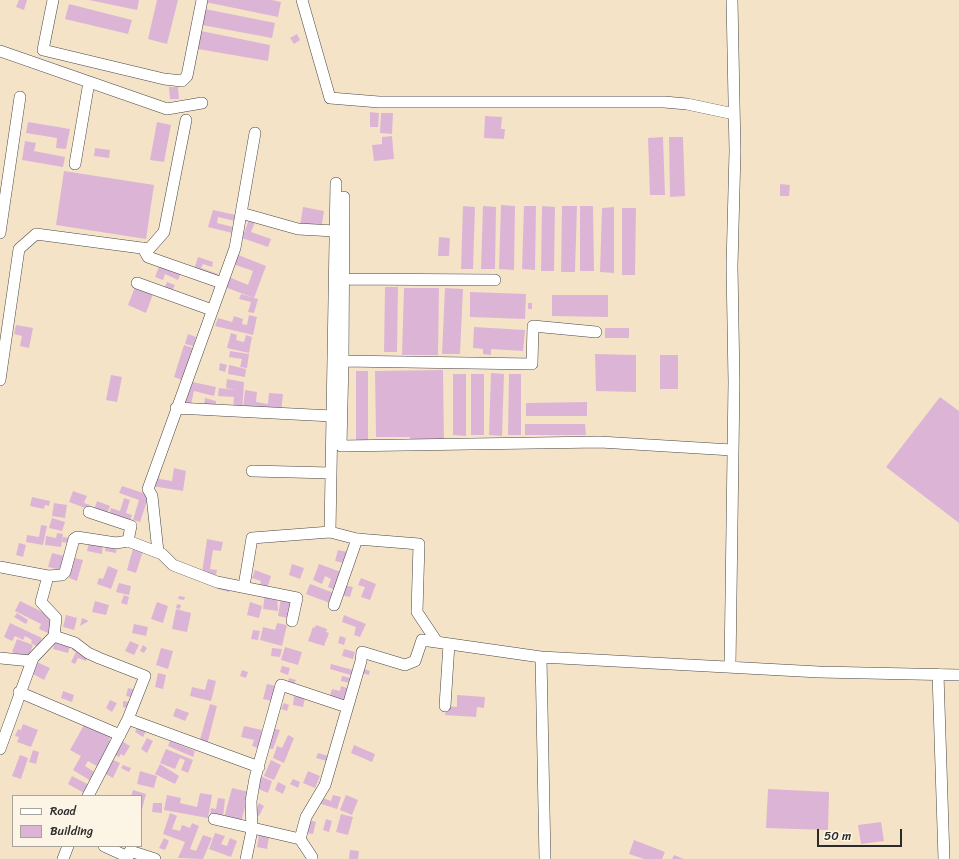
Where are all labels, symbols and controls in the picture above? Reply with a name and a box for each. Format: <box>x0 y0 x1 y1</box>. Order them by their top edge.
legend <box>12 795 142 847</box>
text: Road <box>50 800 76 822</box>
text: Building <box>50 820 93 842</box>
scale bar <box>819 821 904 847</box>
text: 50 m <box>824 825 851 847</box>

